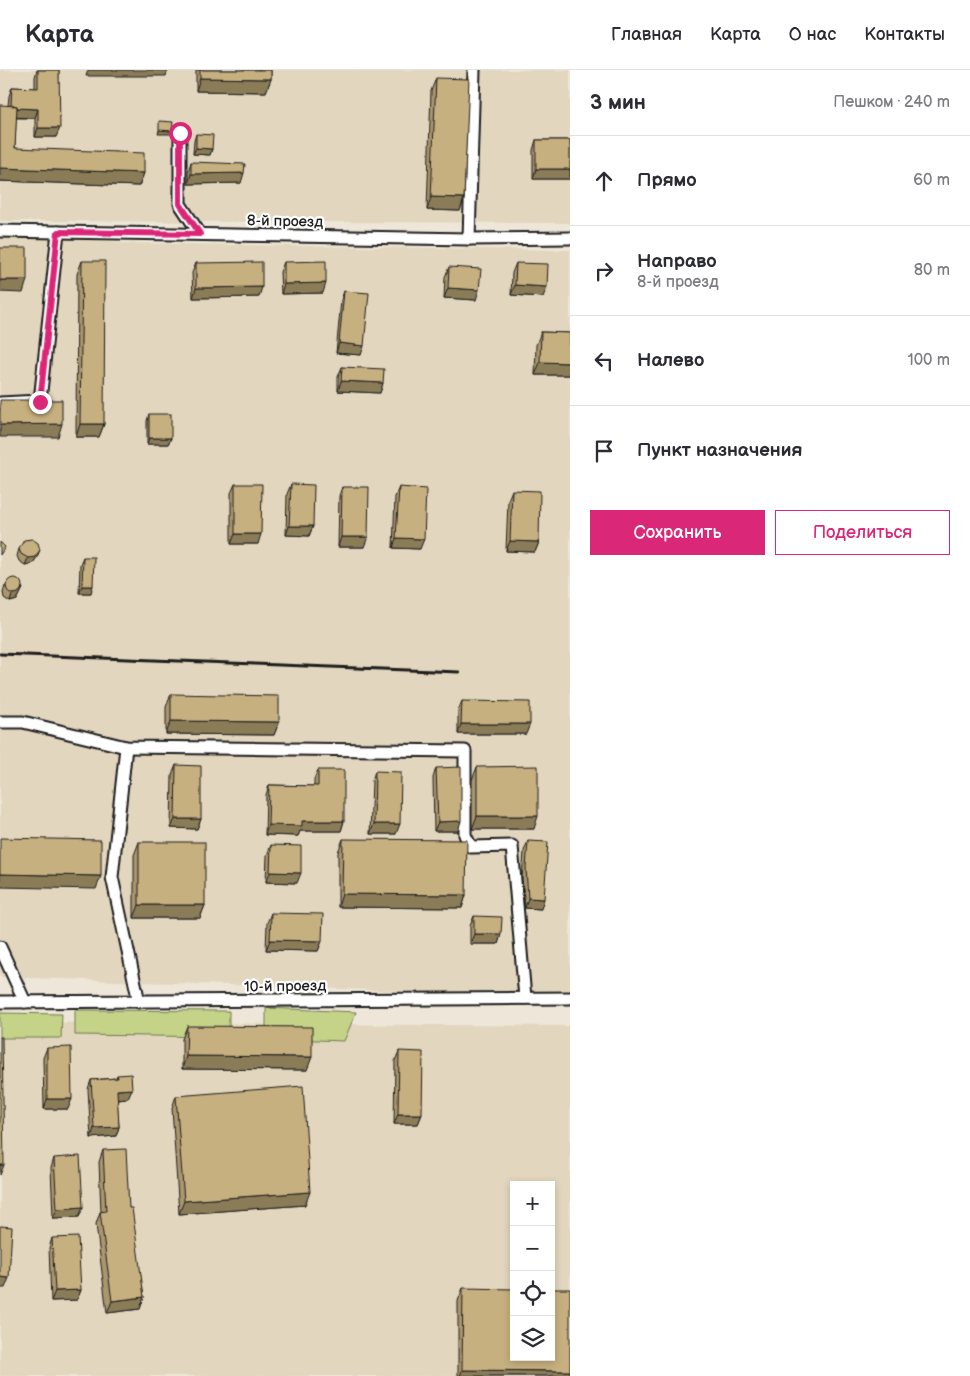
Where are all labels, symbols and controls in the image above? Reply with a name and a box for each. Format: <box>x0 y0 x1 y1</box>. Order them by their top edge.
text: Карта <box>25 20 94 49</box>
text: Главная <box>611 24 682 45</box>
text: Карта <box>710 24 761 45</box>
text: О нас <box>789 24 836 45</box>
text: Контакты <box>864 24 945 45</box>
text: 3 мин <box>590 90 646 115</box>
text: Пешком · 240 m <box>833 93 950 112</box>
route start <box>169 122 192 145</box>
icon: ahead <box>590 167 618 195</box>
text: Прямо <box>637 169 697 192</box>
text: 60 m <box>913 171 950 190</box>
street label: 8-й проезд <box>247 211 323 232</box>
text: Направо <box>637 250 717 273</box>
icon: right <box>590 257 618 285</box>
text: 80 m <box>914 261 950 280</box>
text: 8-й проезд <box>637 273 719 292</box>
icon: left <box>590 347 618 375</box>
text: Налево <box>637 349 704 372</box>
text: 100 m <box>907 351 950 370</box>
route end <box>29 391 52 414</box>
icon: arrive <box>590 437 618 465</box>
text: Пункт назначения <box>637 439 802 462</box>
button: Сохранить <box>590 510 765 555</box>
button: Поделиться <box>775 510 950 555</box>
street label: 10-й проезд <box>244 976 326 997</box>
map controls <box>510 1181 555 1361</box>
button: + <box>510 1181 555 1226</box>
button: − <box>510 1226 555 1271</box>
button: locate <box>510 1271 555 1316</box>
button: layers <box>510 1316 555 1361</box>

